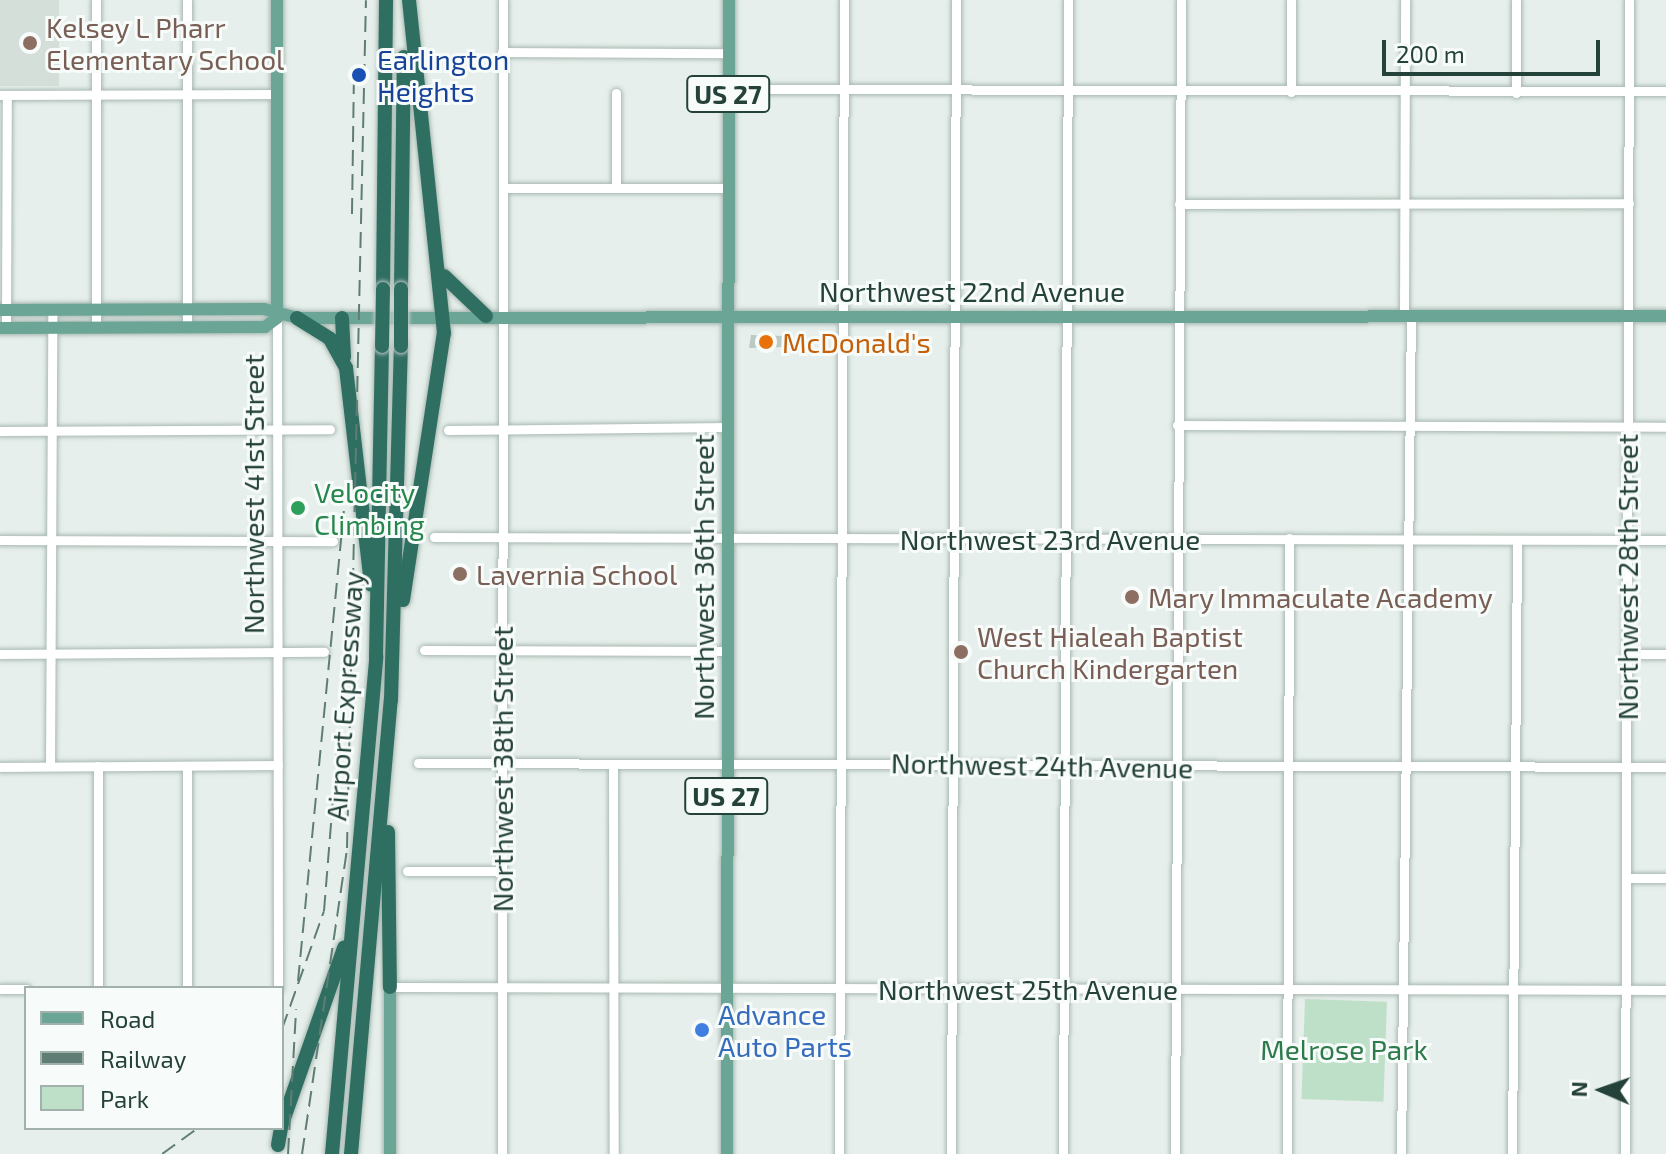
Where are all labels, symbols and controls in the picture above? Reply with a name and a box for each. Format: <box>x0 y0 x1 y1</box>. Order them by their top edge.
place label: Kelsey L Pharr Elementary School <box>46 10 285 76</box>
scale bar <box>1386 24 1604 74</box>
marker: Kelsey L Pharr Elementary School <box>21 34 39 52</box>
text: 200 m <box>1396 39 1465 68</box>
place label: Earlington Heights <box>377 42 509 108</box>
marker: Earlington Heights <box>348 64 370 86</box>
road number: US 27 <box>686 72 770 116</box>
street label: Northwest 22nd Avenue <box>819 274 1125 308</box>
place label: McDonald's <box>782 325 931 359</box>
marker: McDonald's <box>757 333 775 351</box>
street label: Northwest 41st Street <box>236 354 270 634</box>
street label: Northwest 36th Street <box>686 434 720 720</box>
street label: Northwest 28th Street <box>1610 434 1644 720</box>
place label: Velocity Climbing <box>314 475 425 541</box>
marker: Velocity Climbing <box>289 499 307 517</box>
street label: Northwest 23rd Avenue <box>899 522 1201 556</box>
place label: Lavernia School <box>476 557 677 591</box>
marker: Lavernia School <box>451 565 469 583</box>
street label: Airport Expressway <box>319 570 369 822</box>
place label: Mary Immaculate Academy <box>1148 580 1494 614</box>
marker: Mary Immaculate Academy <box>1123 588 1141 606</box>
place label: West Hialeah Baptist Church Kindergarten <box>977 619 1243 685</box>
street label: Northwest 38th Street <box>485 626 519 912</box>
marker: West Hialeah Baptist Church Kindergarten <box>952 643 970 661</box>
street label: Northwest 24th Avenue <box>890 746 1194 784</box>
road number: US 27 <box>684 774 768 818</box>
street label: Northwest 25th Avenue <box>878 972 1178 1006</box>
legend <box>24 986 284 1130</box>
place label: Advance Auto Parts <box>718 997 852 1063</box>
text: Road <box>100 1004 155 1033</box>
marker: Advance Auto Parts <box>693 1021 711 1039</box>
park label: Melrose Park <box>1260 1032 1428 1066</box>
text: Railway <box>100 1044 186 1073</box>
north arrow <box>1562 1050 1642 1130</box>
text: N <box>1565 1081 1591 1098</box>
text: Park <box>100 1084 149 1113</box>

